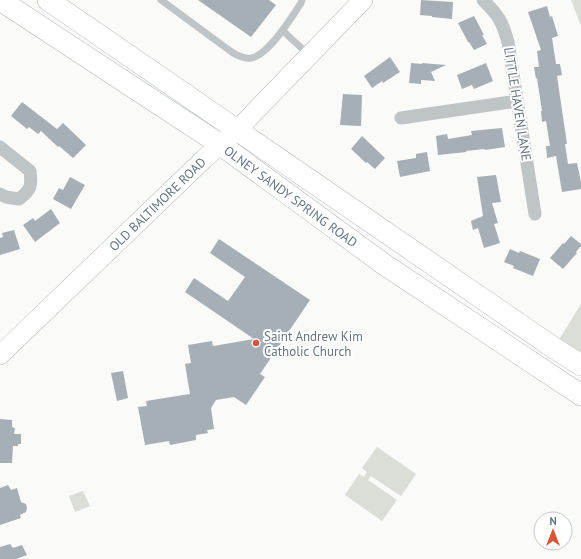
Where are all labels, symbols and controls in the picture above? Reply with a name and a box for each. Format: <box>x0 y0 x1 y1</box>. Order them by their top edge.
street label: LITTLE HAVEN LANE <box>500 46 535 162</box>
street label: OLNEY SANDY SPRING ROAD <box>221 142 361 251</box>
street label: OLD BALTIMORE ROAD <box>105 154 210 255</box>
place label: Saint Andrew Kim Catholic Church <box>264 328 363 360</box>
marker: Saint Andrew Kim Catholic Church <box>251 338 261 348</box>
north arrow <box>533 511 573 551</box>
text: N <box>549 514 557 528</box>

